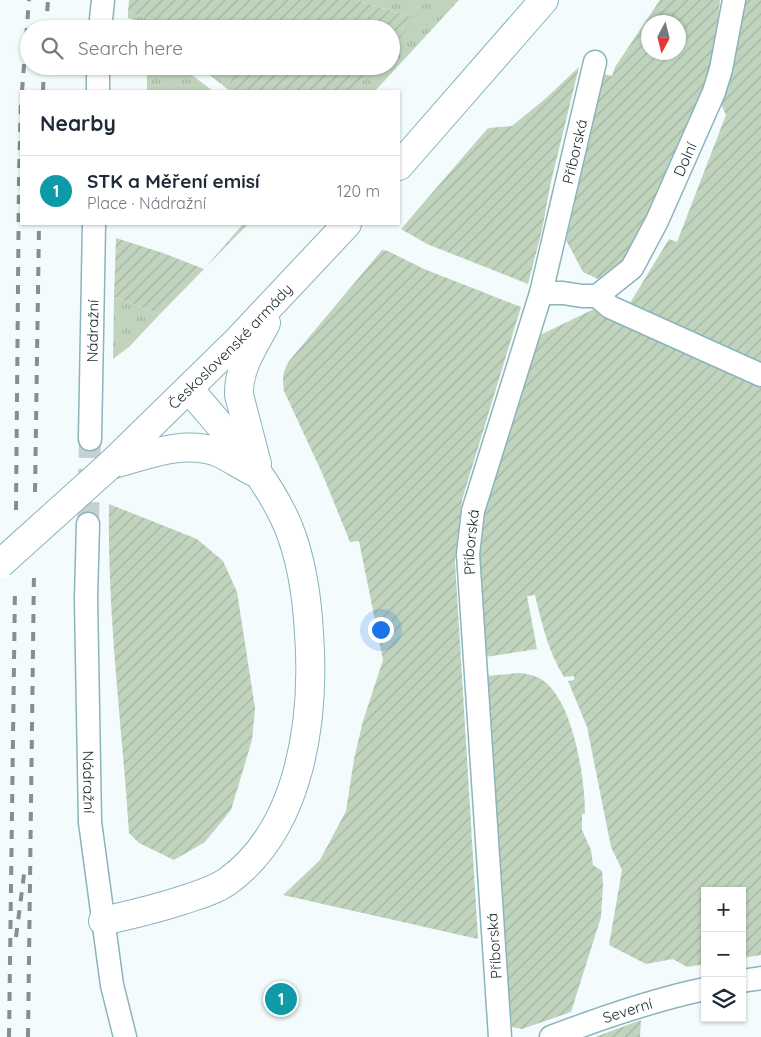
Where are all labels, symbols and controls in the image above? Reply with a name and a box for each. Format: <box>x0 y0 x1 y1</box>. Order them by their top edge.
north arrow <box>641 15 686 60</box>
search box <box>20 20 400 75</box>
icon: search <box>38 34 66 62</box>
text: Search here <box>78 36 183 60</box>
text: Nearby <box>40 110 116 136</box>
street label: Příborská <box>557 117 591 186</box>
street label: Dolní <box>669 138 701 179</box>
text: STK a Měření emisí <box>87 169 259 193</box>
text: 1 <box>53 181 59 201</box>
text: 120 m <box>337 181 380 201</box>
text: Place · Nádražní <box>87 193 206 213</box>
street label: Československé armády <box>164 279 296 413</box>
street label: Nádražní <box>82 299 102 363</box>
street label: Příborská <box>458 508 483 576</box>
your location <box>368 617 394 643</box>
street label: Nádražní <box>79 750 99 814</box>
map controls <box>701 887 746 1022</box>
button: + <box>701 887 746 932</box>
street label: Příborská <box>482 912 506 980</box>
button: − <box>701 932 746 977</box>
button: layers <box>701 977 746 1022</box>
pin: 1 <box>265 980 297 1018</box>
street label: Severní <box>600 993 655 1027</box>

